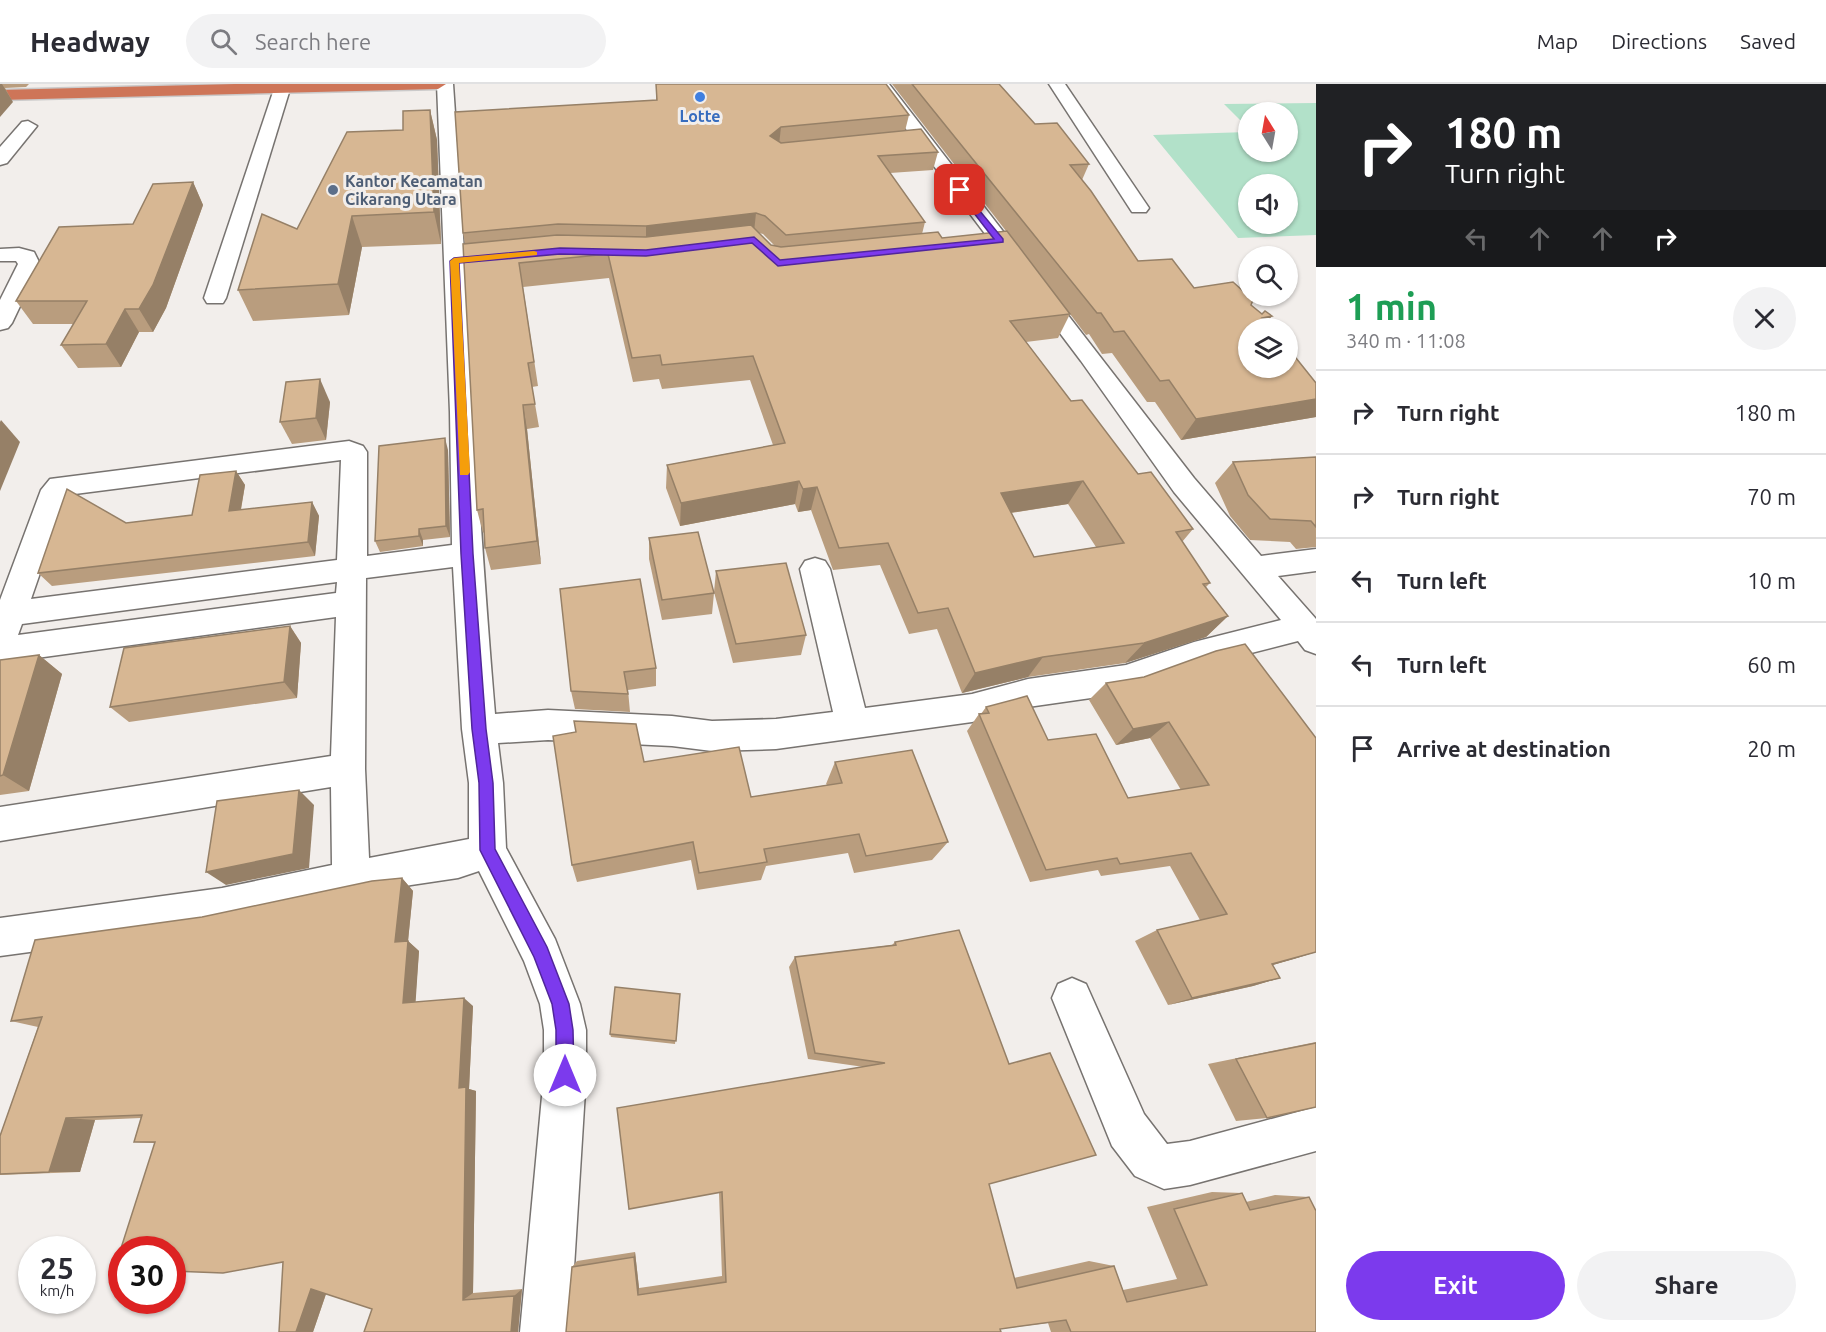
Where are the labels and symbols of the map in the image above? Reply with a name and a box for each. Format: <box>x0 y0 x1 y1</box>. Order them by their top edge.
marker: Lotte <box>693 90 707 104</box>
north arrow <box>1238 102 1298 162</box>
place label: Lotte <box>679 107 721 125</box>
pin <box>934 164 985 215</box>
place label: Kantor Kecamatan Cikarang Utara <box>345 172 483 208</box>
marker: Kantor Kecamatan Cikarang Utara <box>326 183 340 197</box>
position arrow <box>533 1043 597 1107</box>
speed limit sign: 30 <box>108 1236 186 1314</box>

